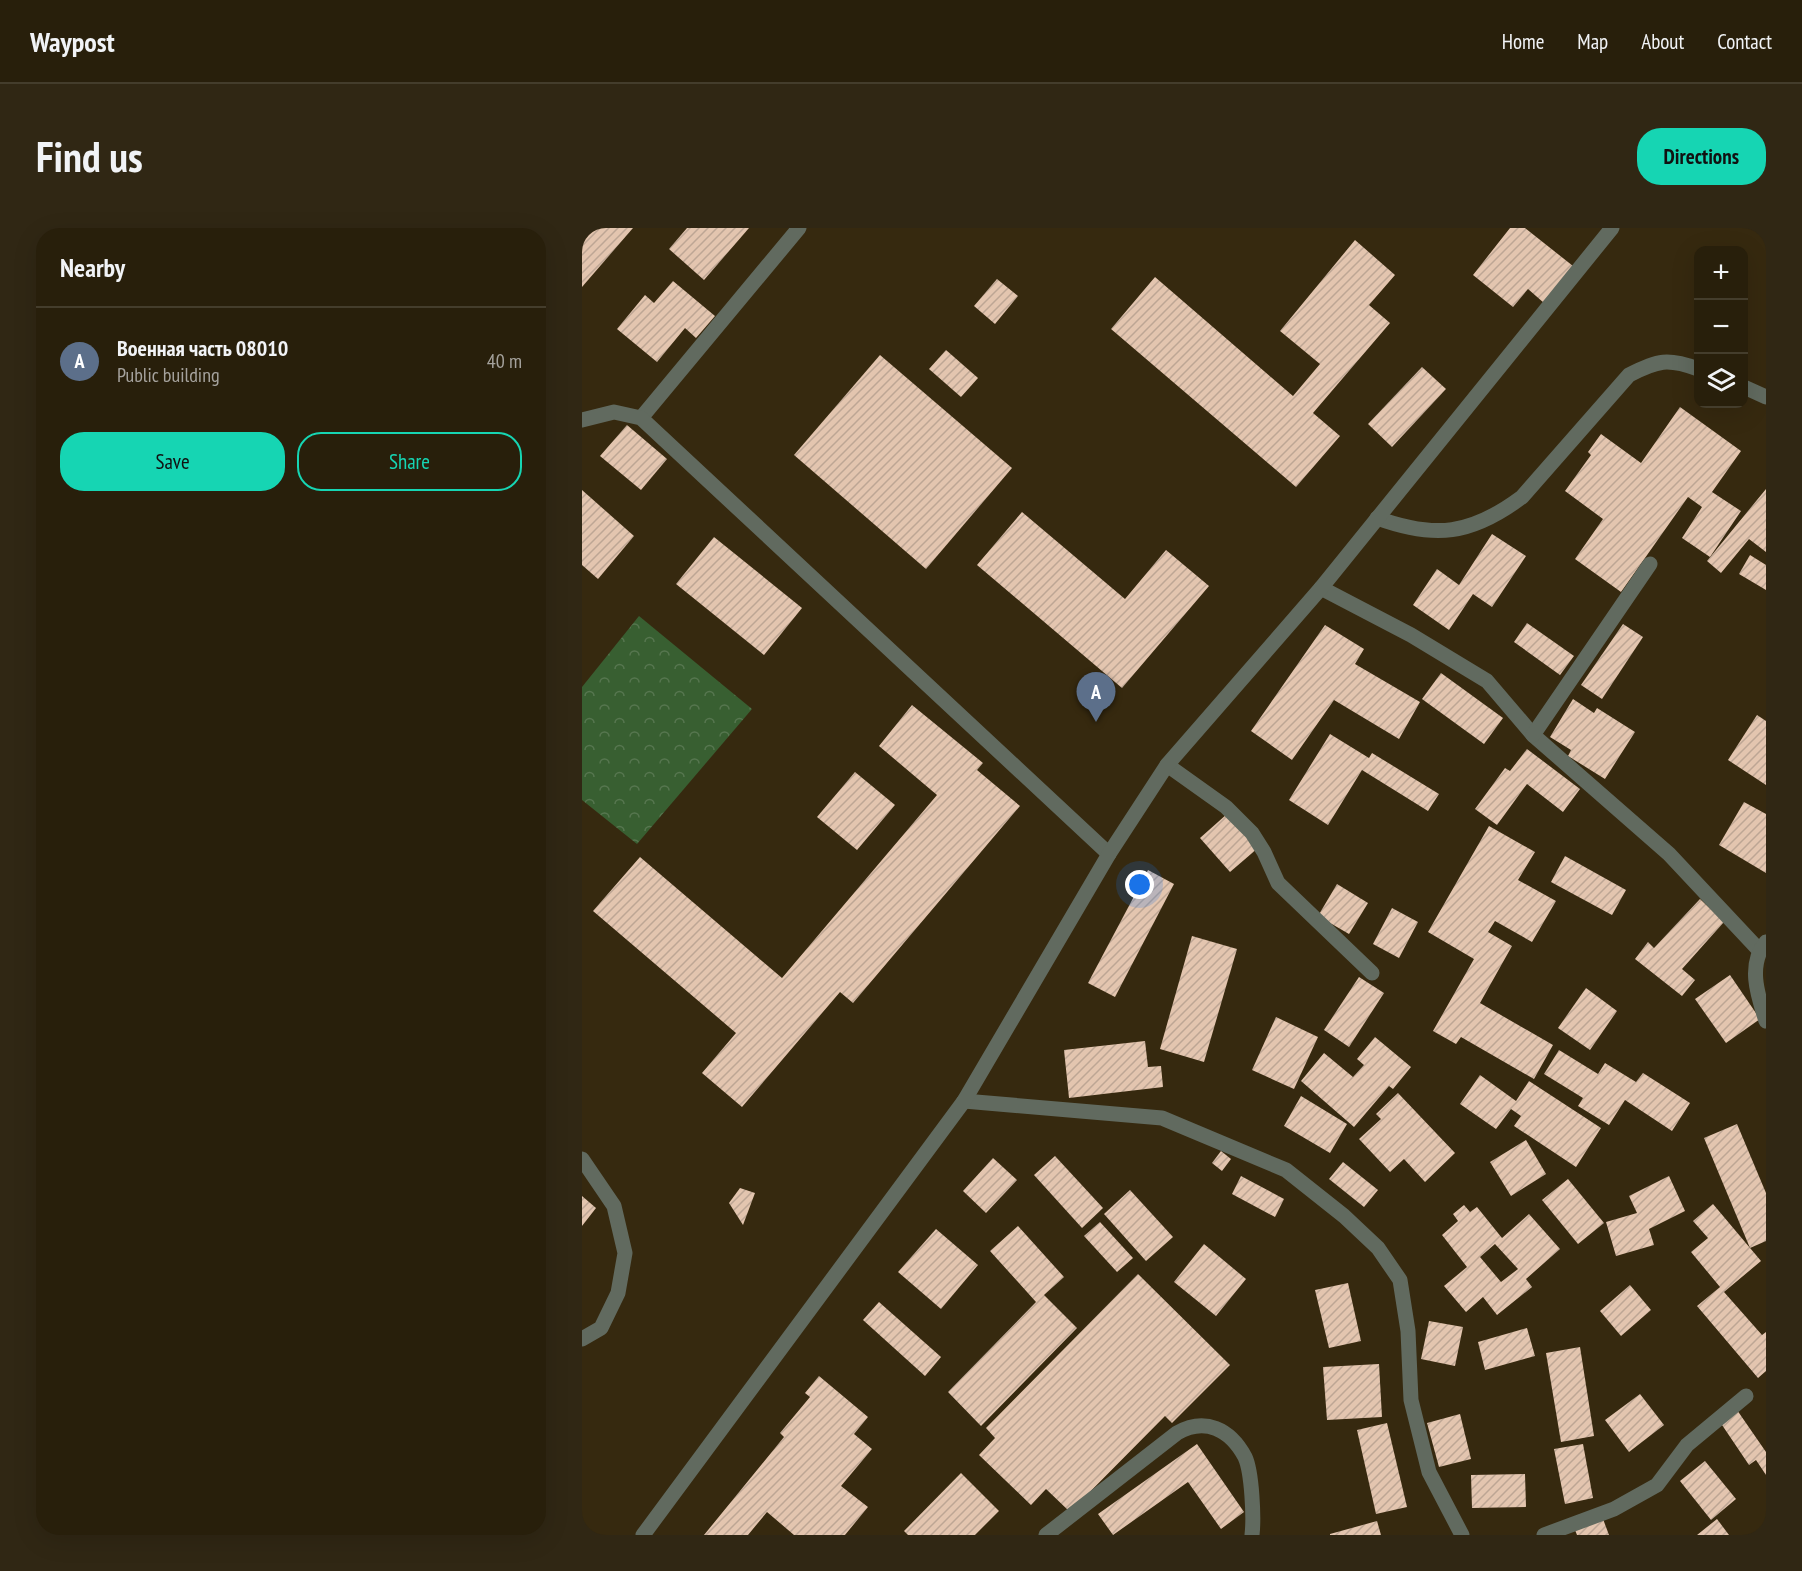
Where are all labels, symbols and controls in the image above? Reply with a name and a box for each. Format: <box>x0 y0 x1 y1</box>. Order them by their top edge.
text: Waypost <box>30 23 115 60</box>
text: Home <box>1502 28 1544 55</box>
text: Map <box>1577 28 1608 55</box>
text: About <box>1641 28 1684 55</box>
text: Contact <box>1717 28 1772 55</box>
button: Directions <box>1637 128 1766 185</box>
text: Find us <box>36 129 143 184</box>
map controls <box>1694 246 1748 408</box>
button: + <box>1694 246 1748 300</box>
text: Nearby <box>60 251 125 284</box>
button: − <box>1694 300 1748 354</box>
text: Военная часть 08010 <box>117 334 288 362</box>
text: A <box>74 348 85 374</box>
text: 40 m <box>487 348 522 374</box>
button: layers <box>1694 354 1748 408</box>
text: Public building <box>117 362 220 388</box>
button: Save <box>60 432 285 491</box>
button: Share <box>297 432 522 491</box>
pin: A <box>1076 672 1116 722</box>
your location <box>1125 870 1154 899</box>

